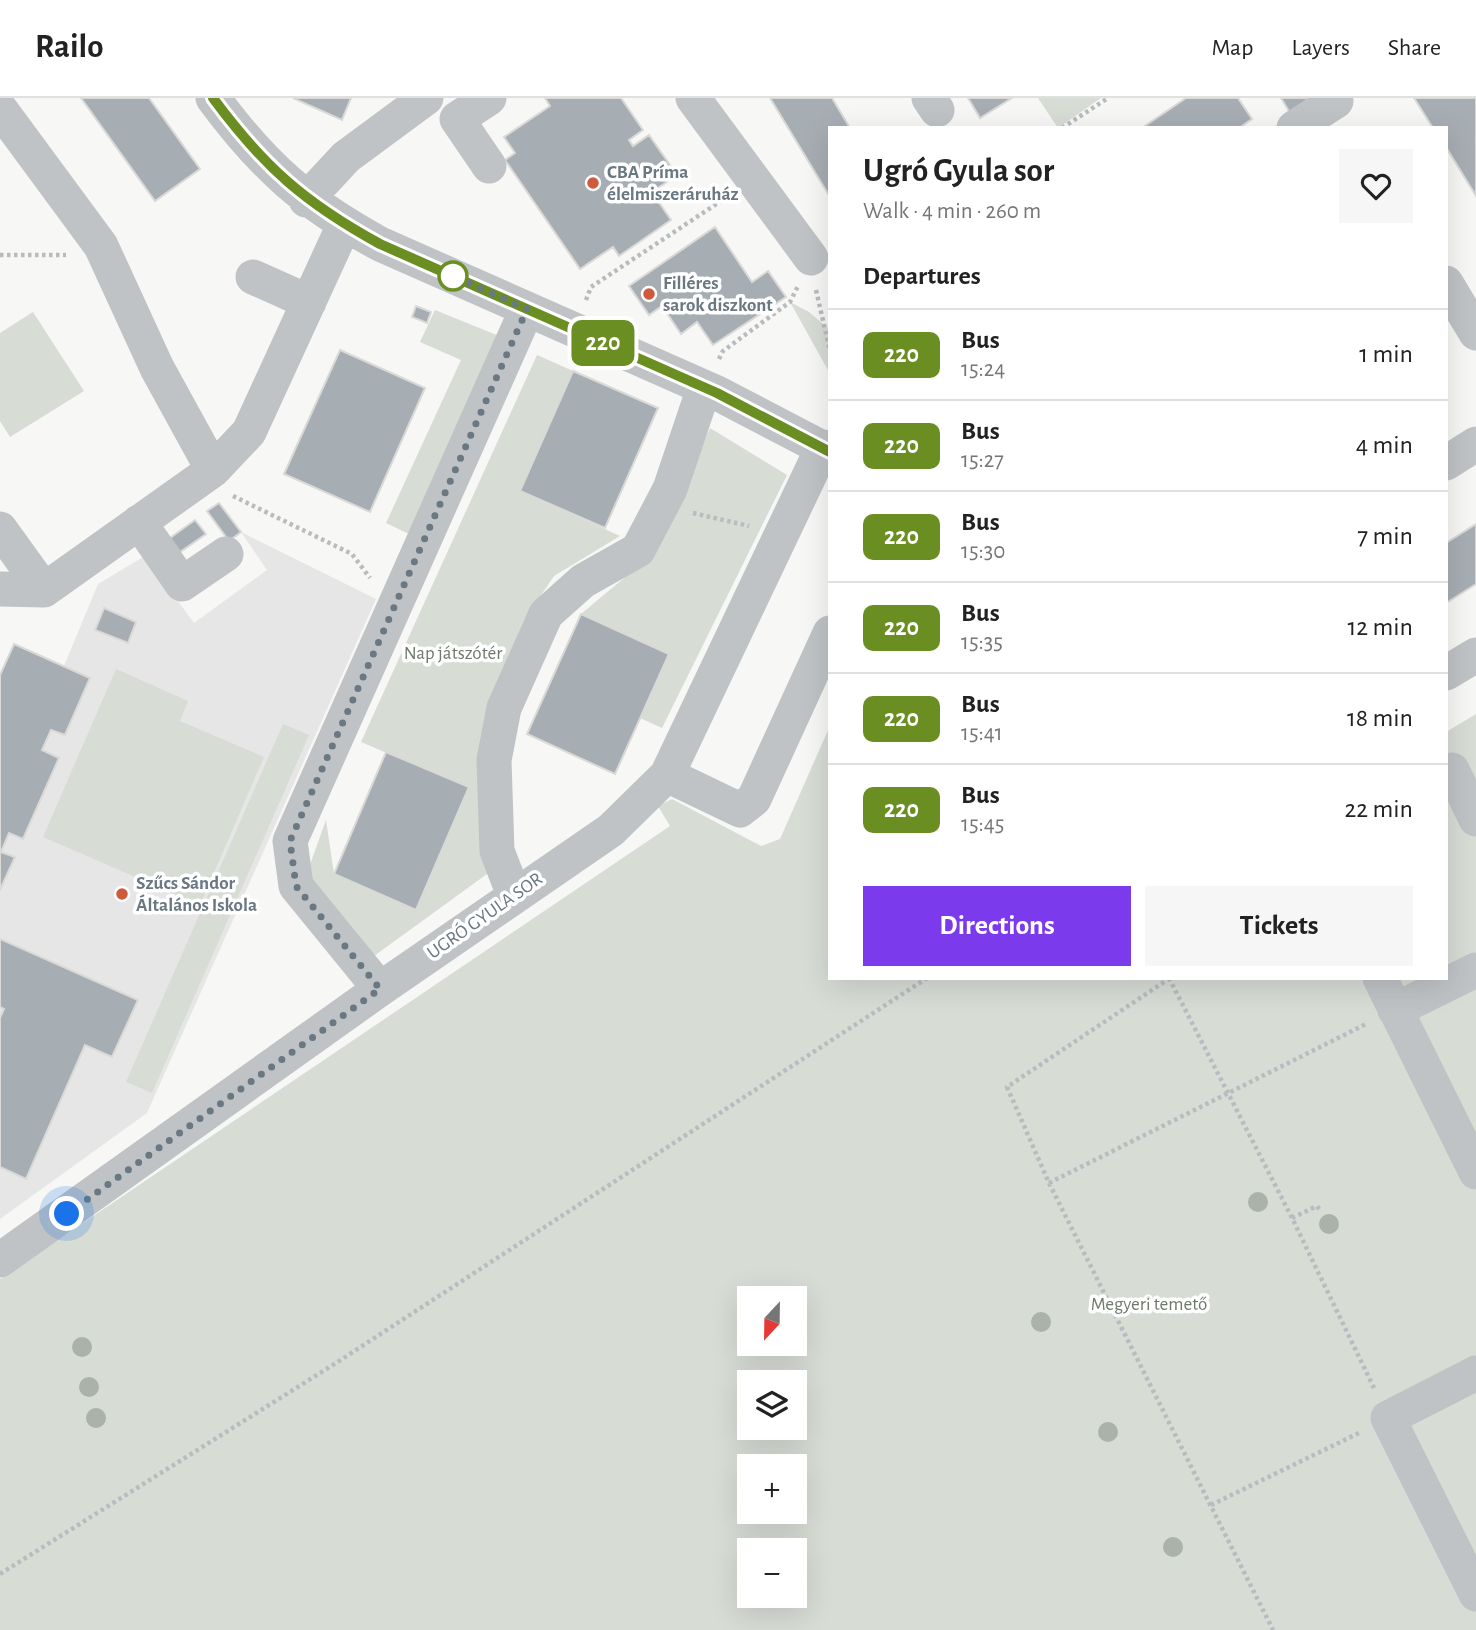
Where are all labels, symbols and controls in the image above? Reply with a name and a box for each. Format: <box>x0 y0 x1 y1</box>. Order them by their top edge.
text: Railo <box>35 31 104 64</box>
text: Map <box>1211 36 1253 60</box>
text: Layers <box>1291 36 1350 60</box>
text: Share <box>1388 36 1441 60</box>
button: heart <box>1339 149 1413 223</box>
text: Ugró Gyula sor <box>863 155 1054 188</box>
place label: CBA Príma élelmiszeráruház <box>607 163 739 204</box>
marker: CBA Príma élelmiszeráruház <box>585 175 601 191</box>
text: Walk · 4 min · 260 m <box>863 200 1041 223</box>
unlabelled marker <box>438 261 468 291</box>
text: Departures <box>863 263 981 289</box>
place label: Filléres sarok diszkont <box>663 274 773 315</box>
marker: Filléres sarok diszkont <box>641 286 657 302</box>
line badge: 220 <box>563 320 643 366</box>
text: Bus <box>961 327 1000 353</box>
text: 220 <box>585 331 621 355</box>
text: 1 min <box>1359 341 1413 367</box>
text: 220 <box>884 343 919 367</box>
text: 15:24 <box>961 358 1005 381</box>
text: Bus <box>961 418 1000 444</box>
text: 4 min <box>1356 432 1413 458</box>
text: 220 <box>884 434 919 458</box>
text: 15:27 <box>961 449 1004 472</box>
text: Bus <box>961 509 1000 535</box>
text: 7 min <box>1357 523 1413 549</box>
text: 220 <box>884 525 919 549</box>
text: 15:30 <box>961 540 1005 563</box>
text: Bus <box>961 600 1000 626</box>
text: 12 min <box>1347 614 1413 640</box>
text: 220 <box>884 616 919 640</box>
text: 15:35 <box>961 631 1003 654</box>
park label: Nap játszótér <box>404 644 502 663</box>
text: Bus <box>961 691 1000 717</box>
text: 18 min <box>1347 705 1413 731</box>
text: 220 <box>884 707 919 731</box>
text: 15:41 <box>961 722 1003 745</box>
text: Bus <box>961 782 1000 808</box>
text: 22 min <box>1345 796 1413 822</box>
text: 220 <box>884 798 919 822</box>
text: 15:45 <box>961 813 1004 836</box>
street label: UGRÓ GYULA SOR <box>423 868 546 963</box>
place label: Szűcs Sándor Általános Iskola <box>136 874 257 915</box>
marker: Szűcs Sándor Általános Iskola <box>114 886 130 902</box>
button: Directions <box>863 886 1131 966</box>
button: Tickets <box>1145 886 1413 966</box>
your location <box>49 1196 84 1231</box>
north arrow <box>737 1286 807 1356</box>
map controls <box>737 1286 807 1608</box>
park label: Megyeri temető <box>1091 1295 1207 1314</box>
button: layers <box>737 1370 807 1440</box>
button: + <box>737 1454 807 1524</box>
button: − <box>737 1538 807 1608</box>

